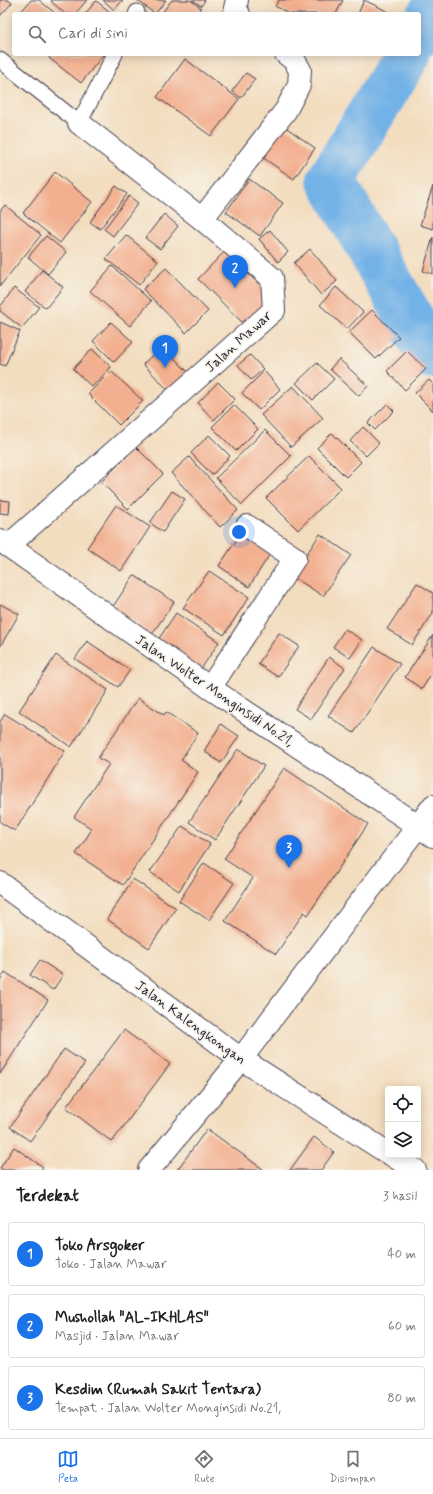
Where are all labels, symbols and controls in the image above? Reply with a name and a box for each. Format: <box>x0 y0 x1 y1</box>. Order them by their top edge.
search box <box>12 12 421 56</box>
icon: search <box>26 23 48 45</box>
text: Cari di sini <box>58 24 128 44</box>
pin: 2 <box>222 255 248 288</box>
street label: Jalan Mawar <box>202 307 276 376</box>
pin: 1 <box>152 335 178 368</box>
your location <box>229 522 249 542</box>
street label: Jalan Wolter Monginsidi No.21, <box>132 631 297 751</box>
pin: 3 <box>276 835 302 868</box>
street label: Jalan Kalengkongan <box>132 977 249 1069</box>
map controls <box>385 1086 421 1158</box>
button: locate <box>385 1086 421 1122</box>
button: layers <box>385 1122 421 1158</box>
text: Terdekat <box>16 1185 79 1207</box>
text: 3 hasil <box>383 1188 417 1205</box>
text: Toko Arsgoker <box>55 1236 144 1256</box>
text: 1 <box>27 1246 33 1263</box>
text: 40 m <box>387 1246 416 1263</box>
text: Toko · Jalan Mawar <box>55 1256 167 1273</box>
text: Mushollah "AL-IKHLAS" <box>55 1308 209 1328</box>
text: 2 <box>27 1318 33 1335</box>
text: 60 m <box>388 1318 416 1335</box>
text: Masjid · Jalan Mawar <box>55 1328 179 1345</box>
text: Kesdim (Rumah Sakit Tentara) <box>55 1380 261 1400</box>
text: 3 <box>27 1390 33 1407</box>
text: 80 m <box>387 1390 416 1407</box>
text: Tempat · Jalan Wolter Monginsidi No.21, <box>55 1400 281 1417</box>
tab: Peta <box>57 1448 79 1486</box>
tab: Rute <box>193 1448 215 1486</box>
tab: Disimpan <box>330 1448 376 1486</box>

